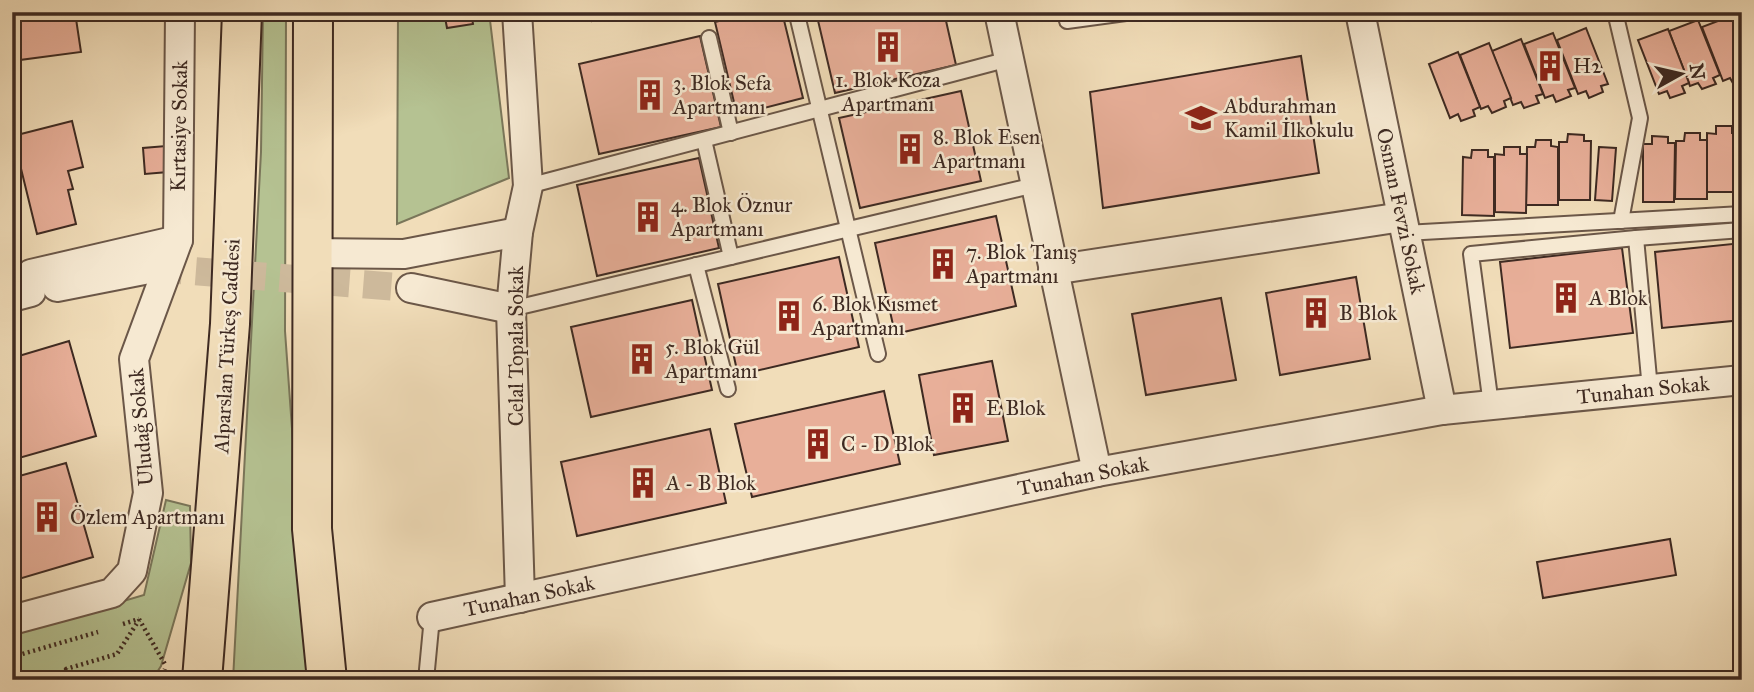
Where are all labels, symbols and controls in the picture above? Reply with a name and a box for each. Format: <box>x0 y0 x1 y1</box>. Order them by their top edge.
building icon: 1. Blok Koza Apartmanı <box>871 30 905 64</box>
north arrow <box>1646 38 1716 108</box>
building icon: H2 <box>1533 49 1567 83</box>
place label: H2 <box>1573 53 1602 79</box>
street label: Kırtasiye Sokak <box>165 60 193 192</box>
text: N <box>1685 62 1710 81</box>
place label: 1. Blok Koza Apartmanı <box>835 67 941 117</box>
place label: 3. Blok Sefa Apartmanı <box>672 70 772 120</box>
building icon: 3. Blok Sefa Apartmanı <box>633 78 667 112</box>
place label: Abdurahman Kamil İlkokulu <box>1223 93 1354 143</box>
school or university icon: Abdurahman Kamil İlkokulu <box>1184 101 1218 135</box>
place label: 8. Blok Esen Apartmanı <box>932 124 1040 174</box>
street label: Osman Fevzi Sokak <box>1371 126 1431 297</box>
building icon: 8. Blok Esen Apartmanı <box>893 132 927 166</box>
place label: 4. Blok Öznur Apartmanı <box>670 192 793 242</box>
building icon: 4. Blok Öznur Apartmanı <box>631 200 665 234</box>
street label: Alparslan Türkeş Caddesi <box>208 238 246 455</box>
place label: 7. Blok Tanış Apartmanı <box>965 239 1077 289</box>
building icon: 7. Blok Tanış Apartmanı <box>926 247 960 281</box>
street label: Celal Topala Sokak <box>503 265 529 426</box>
building icon: A Blok <box>1549 281 1583 315</box>
place label: A Blok <box>1588 285 1648 311</box>
place label: 6. Blok Kısmet Apartmanı <box>811 291 939 341</box>
building icon: B Blok <box>1299 296 1333 330</box>
building icon: 6. Blok Kısmet Apartmanı <box>772 299 806 333</box>
place label: B Blok <box>1339 300 1398 326</box>
place label: 5. Blok Gül Apartmanı <box>664 334 760 384</box>
building icon: 5. Blok Gül Apartmanı <box>625 342 659 376</box>
street label: Uludağ Sokak <box>123 367 159 487</box>
street label: Tunahan Sokak <box>1576 370 1711 410</box>
building icon: E Blok <box>946 391 980 425</box>
place label: E Blok <box>986 395 1046 421</box>
building icon: C - D Blok <box>801 427 835 461</box>
place label: C - D Blok <box>841 431 934 457</box>
street label: Tunahan Sokak <box>1015 451 1151 501</box>
building icon: A - B Blok <box>626 466 660 500</box>
place label: A - B Blok <box>665 470 756 496</box>
building icon: Özlem Apartmanı <box>30 500 64 534</box>
place label: Özlem Apartmanı <box>70 504 225 530</box>
street label: Tunahan Sokak <box>461 569 597 623</box>

